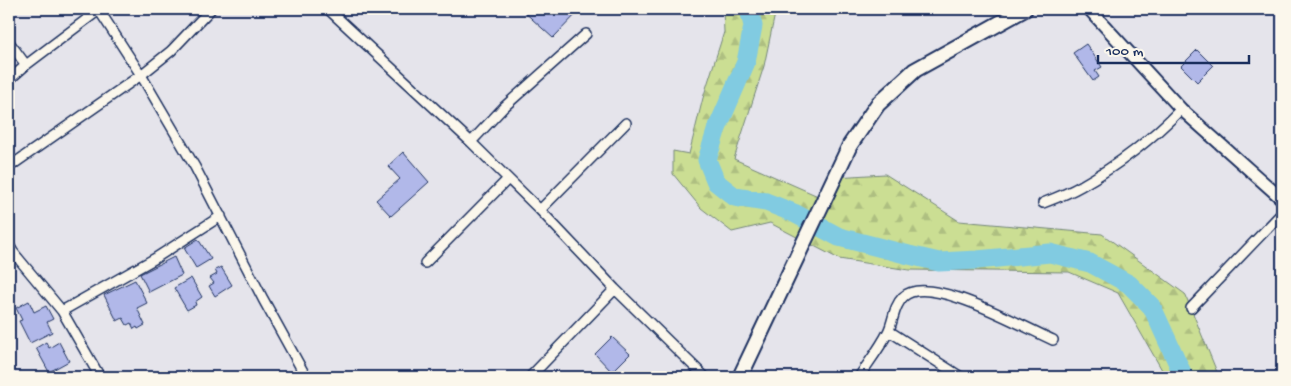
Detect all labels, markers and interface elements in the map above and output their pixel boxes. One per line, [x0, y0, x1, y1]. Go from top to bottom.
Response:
scale bar [1098, 32, 1250, 64]
text: 100 m [1105, 43, 1144, 61]

